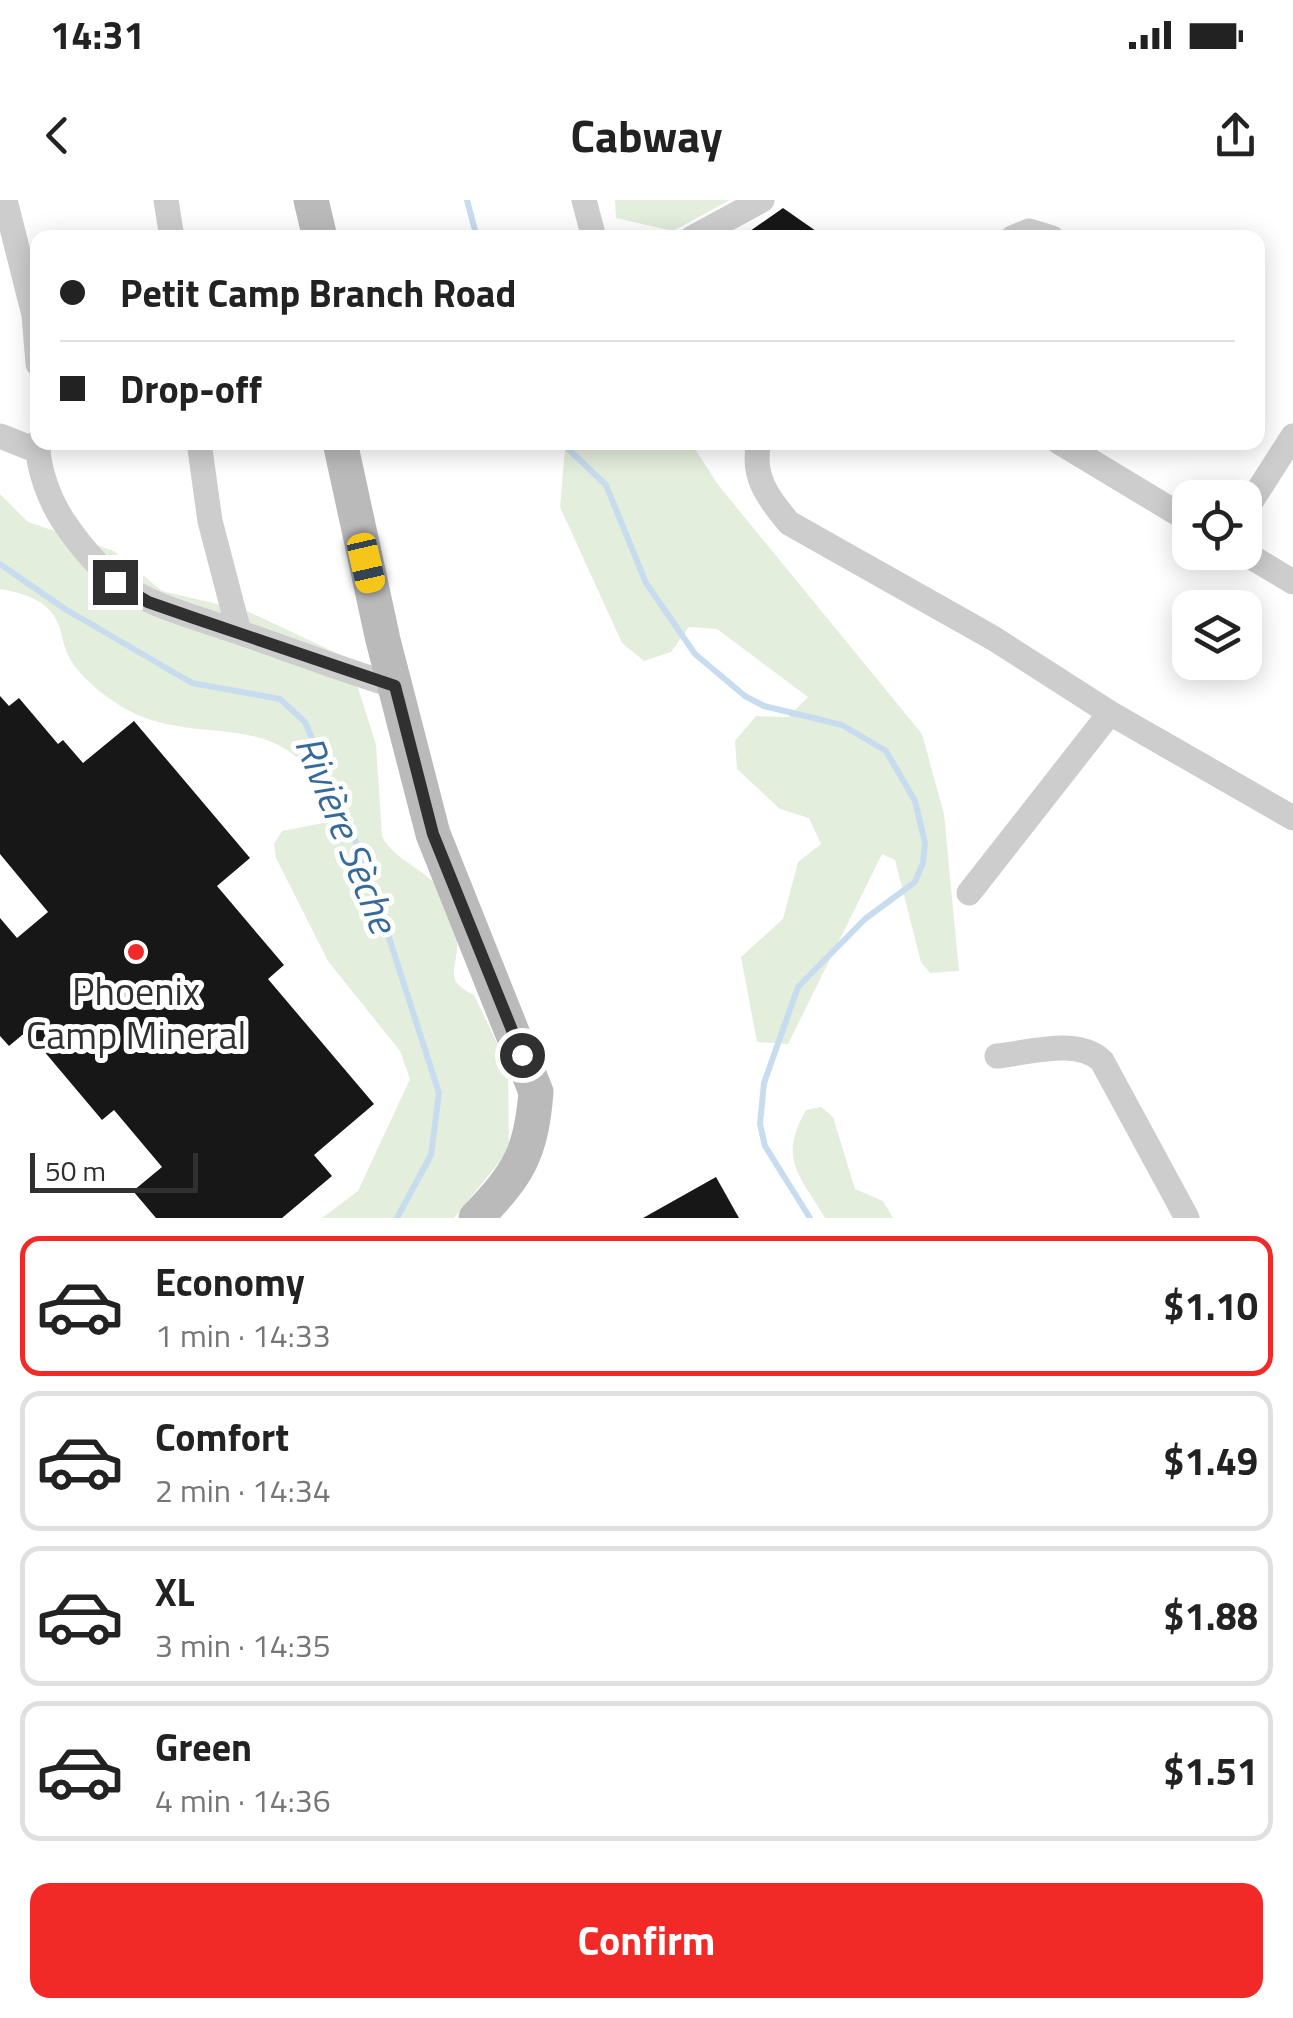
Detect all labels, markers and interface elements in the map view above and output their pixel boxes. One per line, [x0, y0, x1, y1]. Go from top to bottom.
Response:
text: 14:31 [50, 6, 145, 64]
text: Cabway [571, 101, 722, 169]
icon: back [30, 108, 85, 163]
icon: share [1208, 108, 1263, 163]
text: Petit Camp Branch Road [120, 264, 516, 322]
text: Drop-off [120, 360, 262, 418]
map controls [1172, 480, 1262, 680]
button: locate [1172, 480, 1262, 570]
car [345, 530, 387, 596]
route end [93, 560, 138, 605]
button: layers [1172, 590, 1262, 680]
water label: Rivière Sèche [280, 726, 415, 944]
marker: Phoenix Camp Mineral [125, 941, 147, 963]
place label: Phoenix Camp Mineral [26, 962, 246, 1064]
route start [500, 1033, 545, 1078]
scale bar [30, 1148, 198, 1193]
text: 50 m [45, 1149, 106, 1192]
text: Economy [155, 1253, 305, 1311]
icon: car [35, 1261, 125, 1351]
text: $1.10 [1163, 1277, 1258, 1335]
text: 1 min · 14:33 [155, 1311, 331, 1359]
text: Comfort [155, 1408, 289, 1466]
icon: car [35, 1416, 125, 1506]
text: $1.49 [1163, 1432, 1258, 1490]
text: 2 min · 14:34 [155, 1466, 331, 1514]
text: XL [155, 1563, 195, 1621]
icon: car [35, 1571, 125, 1661]
text: $1.88 [1163, 1587, 1258, 1645]
text: 3 min · 14:35 [155, 1621, 331, 1669]
text: Green [155, 1718, 252, 1776]
icon: car [35, 1726, 125, 1816]
text: $1.51 [1163, 1742, 1258, 1800]
text: 4 min · 14:36 [155, 1776, 331, 1824]
button: Confirm [30, 1883, 1263, 1998]

